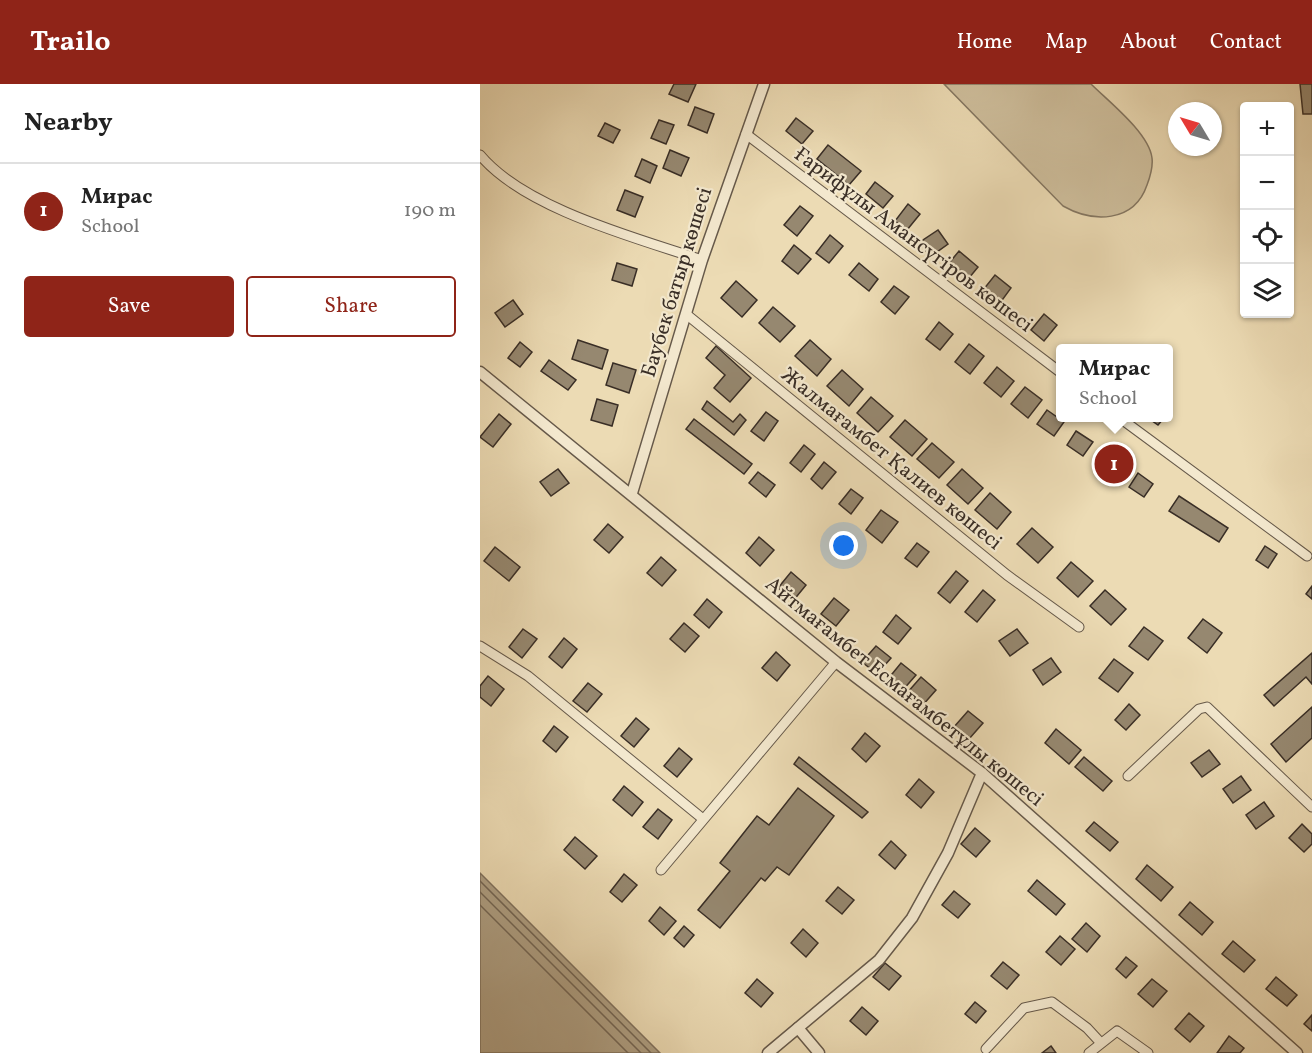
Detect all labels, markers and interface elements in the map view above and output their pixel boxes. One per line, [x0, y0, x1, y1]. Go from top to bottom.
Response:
text: Trailo [30, 23, 111, 62]
text: Home [957, 28, 1012, 57]
text: Map [1045, 28, 1087, 57]
text: About [1120, 28, 1177, 57]
text: Contact [1210, 28, 1282, 57]
north arrow [1168, 102, 1222, 156]
map controls [1240, 102, 1294, 318]
button: + [1240, 102, 1294, 156]
text: Nearby [24, 105, 113, 141]
street label: Ғарифұлы Амансүгіров көшесі [788, 141, 1039, 340]
button: − [1240, 156, 1294, 210]
text: Мирас [81, 182, 153, 213]
street label: Баубек батыр көшесі [635, 184, 720, 381]
text: 1 [39, 197, 48, 225]
text: 190 m [404, 197, 456, 225]
button: locate [1240, 210, 1294, 264]
text: School [81, 213, 139, 241]
button: layers [1240, 264, 1294, 318]
button: Save [24, 276, 234, 337]
button: Share [246, 276, 456, 337]
popup [1056, 344, 1173, 422]
text: Мирас [1079, 354, 1150, 385]
street label: Жалмағамбет Қалиев көшесі [774, 361, 1008, 557]
text: School [1079, 385, 1137, 413]
pin: 1 [1094, 442, 1134, 487]
your location [829, 531, 858, 560]
street label: Айтмағамбет Есмағамбетұлы көшесі [759, 570, 1050, 814]

